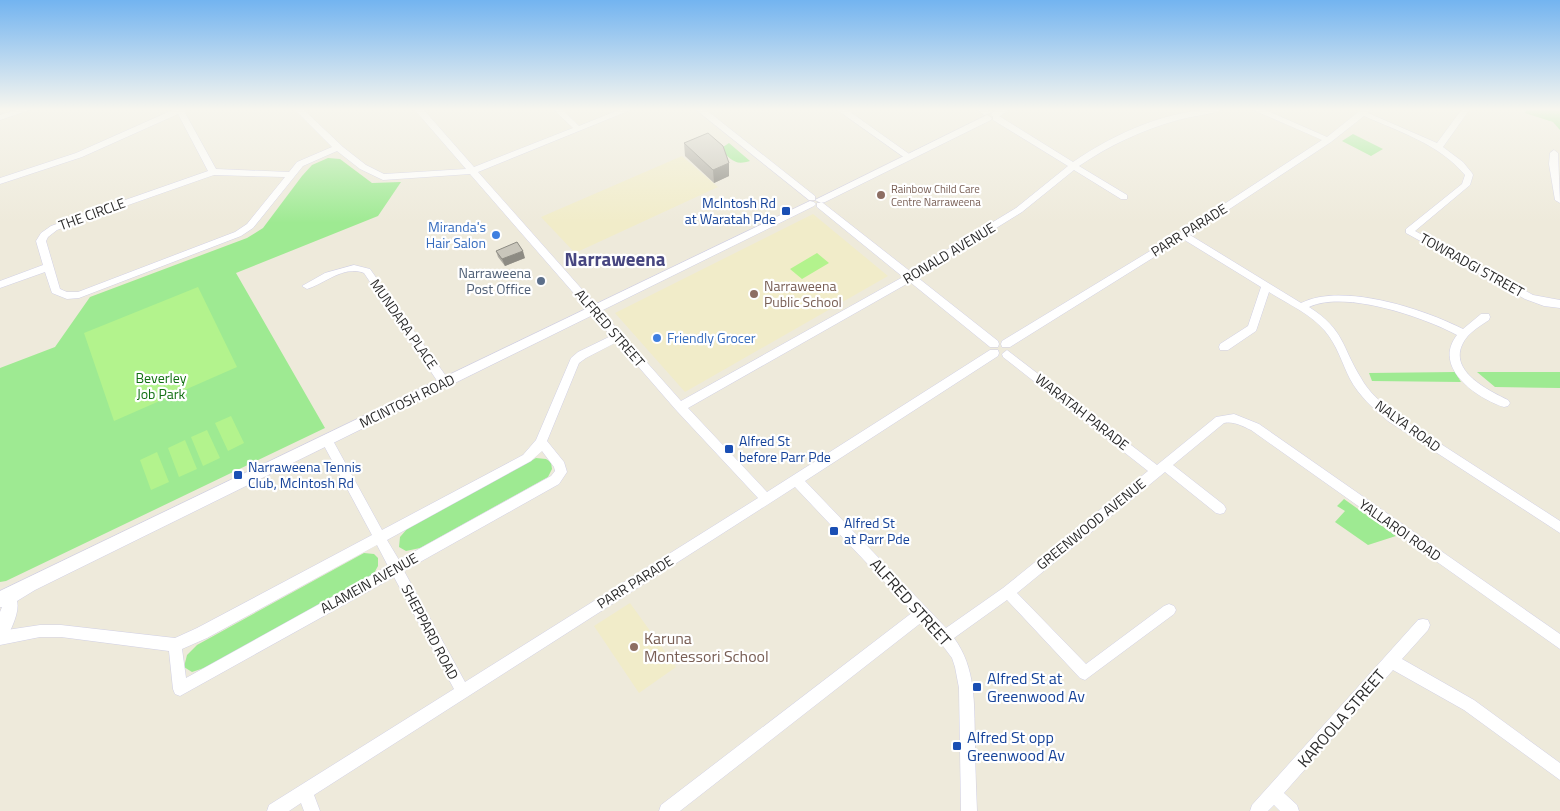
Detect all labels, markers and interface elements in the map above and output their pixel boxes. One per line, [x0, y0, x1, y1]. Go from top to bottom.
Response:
place label: Rainbow Child Care Centre Narraweena [891, 181, 981, 210]
marker: Rainbow Child Care Centre Narraweena [875, 189, 887, 201]
street label: THE CIRCLE [56, 192, 128, 235]
place label: McIntosh Rd at Waratah Pde [685, 192, 776, 229]
street label: PARR PARADE [1147, 198, 1231, 261]
marker: McIntosh Rd at Waratah Pde [780, 205, 792, 217]
place label: Miranda's Hair Salon [426, 216, 486, 253]
street label: RONALD AVENUE [899, 217, 999, 288]
street label: TOWRADGI STREET [1416, 227, 1529, 302]
marker: Miranda's Hair Salon [490, 229, 502, 241]
district label: Narraweena [565, 244, 666, 273]
place label: Narraweena Post Office [459, 262, 531, 299]
street label: MUNDARA PLACE [365, 274, 444, 373]
marker: Narraweena Post Office [535, 275, 547, 287]
place label: Narraweena Public School [764, 275, 842, 312]
street label: ALFRED STREET [571, 284, 651, 372]
marker: Narraweena Public School [748, 288, 760, 300]
place label: Friendly Grocer [667, 327, 756, 348]
marker: Friendly Grocer [651, 332, 663, 344]
park label: Beverley Job Park [135, 367, 187, 404]
street label: MCINTOSH ROAD [356, 368, 458, 433]
street label: WARATAH PARADE [1031, 368, 1134, 455]
street label: NALYA ROAD [1371, 395, 1445, 457]
place label: Alfred St before Parr Pde [739, 430, 831, 467]
marker: Alfred St before Parr Pde [723, 443, 735, 455]
place label: Narraweena Tennis Club, McIntosh Rd [248, 456, 361, 493]
marker: Narraweena Tennis Club, McIntosh Rd [232, 469, 244, 481]
street label: GREENWOOD AVENUE [1032, 473, 1150, 574]
street label: YALLAROI ROAD [1355, 493, 1446, 566]
place label: Alfred St at Parr Pde [844, 512, 910, 549]
marker: Alfred St at Parr Pde [828, 525, 840, 537]
street label: ALAMEIN AVENUE [316, 547, 422, 618]
street label: PARR PARADE [593, 550, 677, 613]
street label: ALFRED STREET [865, 553, 958, 652]
street label: SHEPPARD ROAD [396, 580, 464, 683]
place label: Karuna Montessori School [644, 626, 769, 668]
marker: Karuna Montessori School [628, 641, 640, 653]
street label: KAROOLA STREET [1291, 663, 1391, 772]
place label: Alfred St at Greenwood Av [987, 666, 1085, 708]
marker: Alfred St at Greenwood Av [971, 681, 983, 693]
place label: Alfred St opp Greenwood Av [967, 725, 1065, 767]
marker: Alfred St opp Greenwood Av [951, 740, 963, 752]

